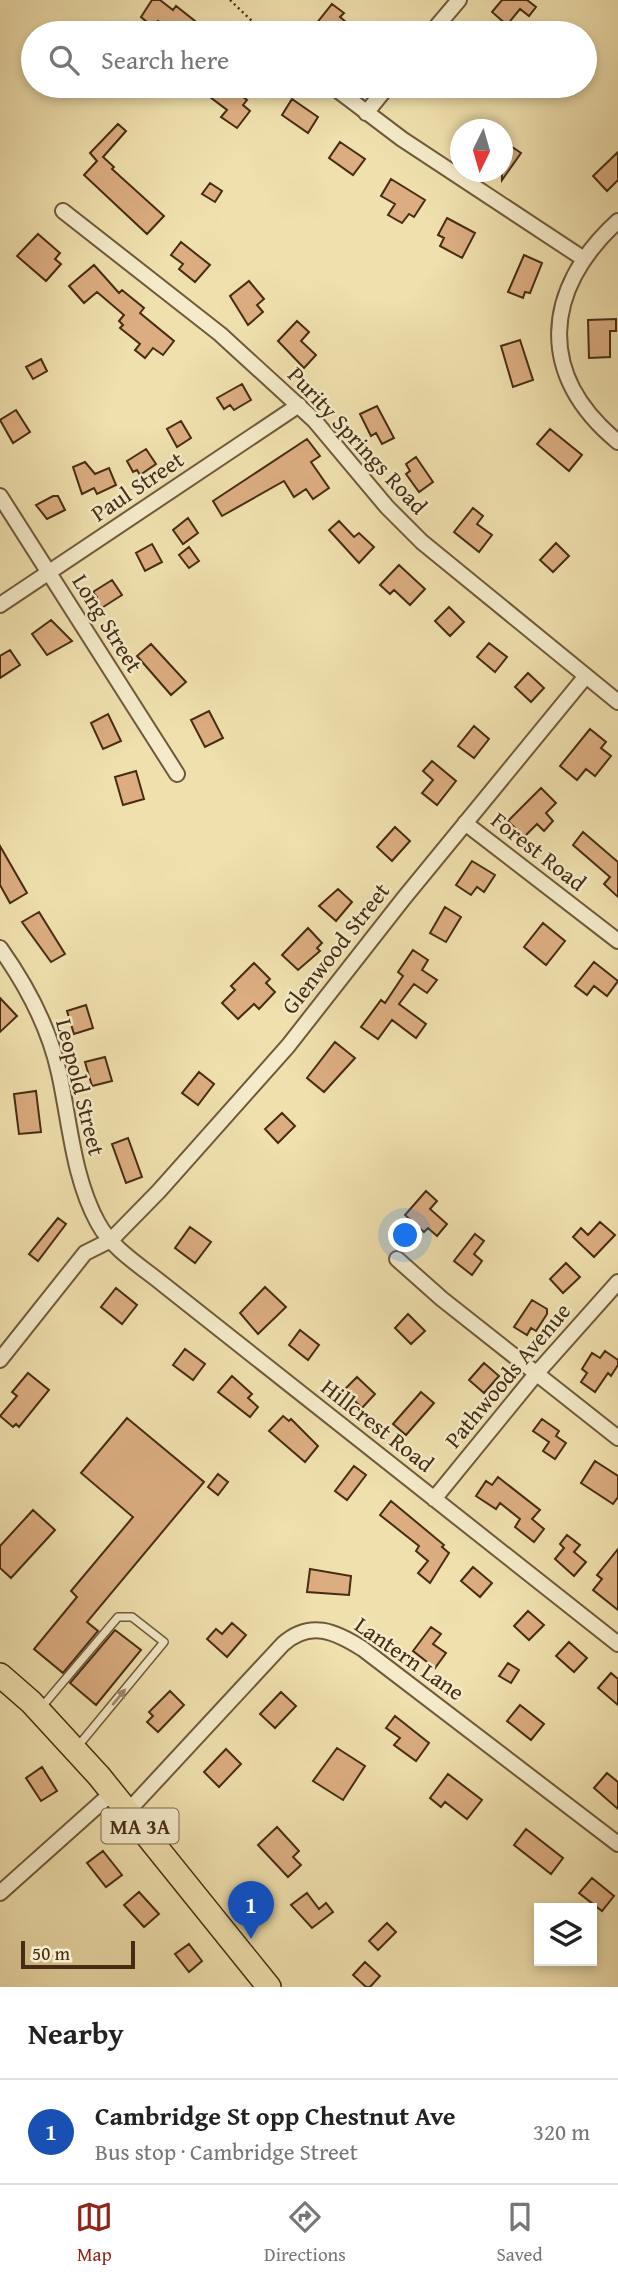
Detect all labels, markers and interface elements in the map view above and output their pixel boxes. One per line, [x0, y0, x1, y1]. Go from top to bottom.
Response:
search box [21, 21, 597, 98]
text: Search here [101, 40, 229, 79]
icon: search [45, 41, 83, 79]
north arrow [450, 119, 513, 182]
street label: Purity Springs Road [281, 359, 436, 522]
street label: Paul Street [84, 443, 190, 529]
street label: Long Street [65, 567, 151, 679]
street label: Forest Road [485, 803, 594, 899]
street label: Glenwood Street [273, 875, 397, 1021]
street label: Leopold Street [48, 1015, 114, 1159]
your location [388, 1218, 422, 1252]
street label: Pathwoods Avenue [436, 1295, 578, 1455]
street label: Hillcrest Road [315, 1370, 442, 1480]
street label: Lantern Lane [348, 1608, 472, 1708]
one-way arrow [111, 1688, 126, 1706]
road number: MA 3A [102, 1808, 178, 1843]
pin: 1 [228, 1881, 274, 1939]
map controls [534, 1903, 597, 1966]
button: layers [534, 1903, 597, 1966]
scale bar [21, 1938, 135, 1970]
text: 50 m [32, 1939, 70, 1967]
text: Nearby [28, 2011, 124, 2055]
text: Cambridge St opp Chestnut Ave [95, 2096, 456, 2135]
text: 1 [45, 2115, 57, 2148]
text: 320 m [533, 2115, 590, 2148]
text: Bus stop · Cambridge Street [95, 2135, 358, 2168]
tab: Map [75, 2198, 113, 2268]
tab: Directions [264, 2198, 346, 2268]
tab: Saved [497, 2198, 543, 2268]

